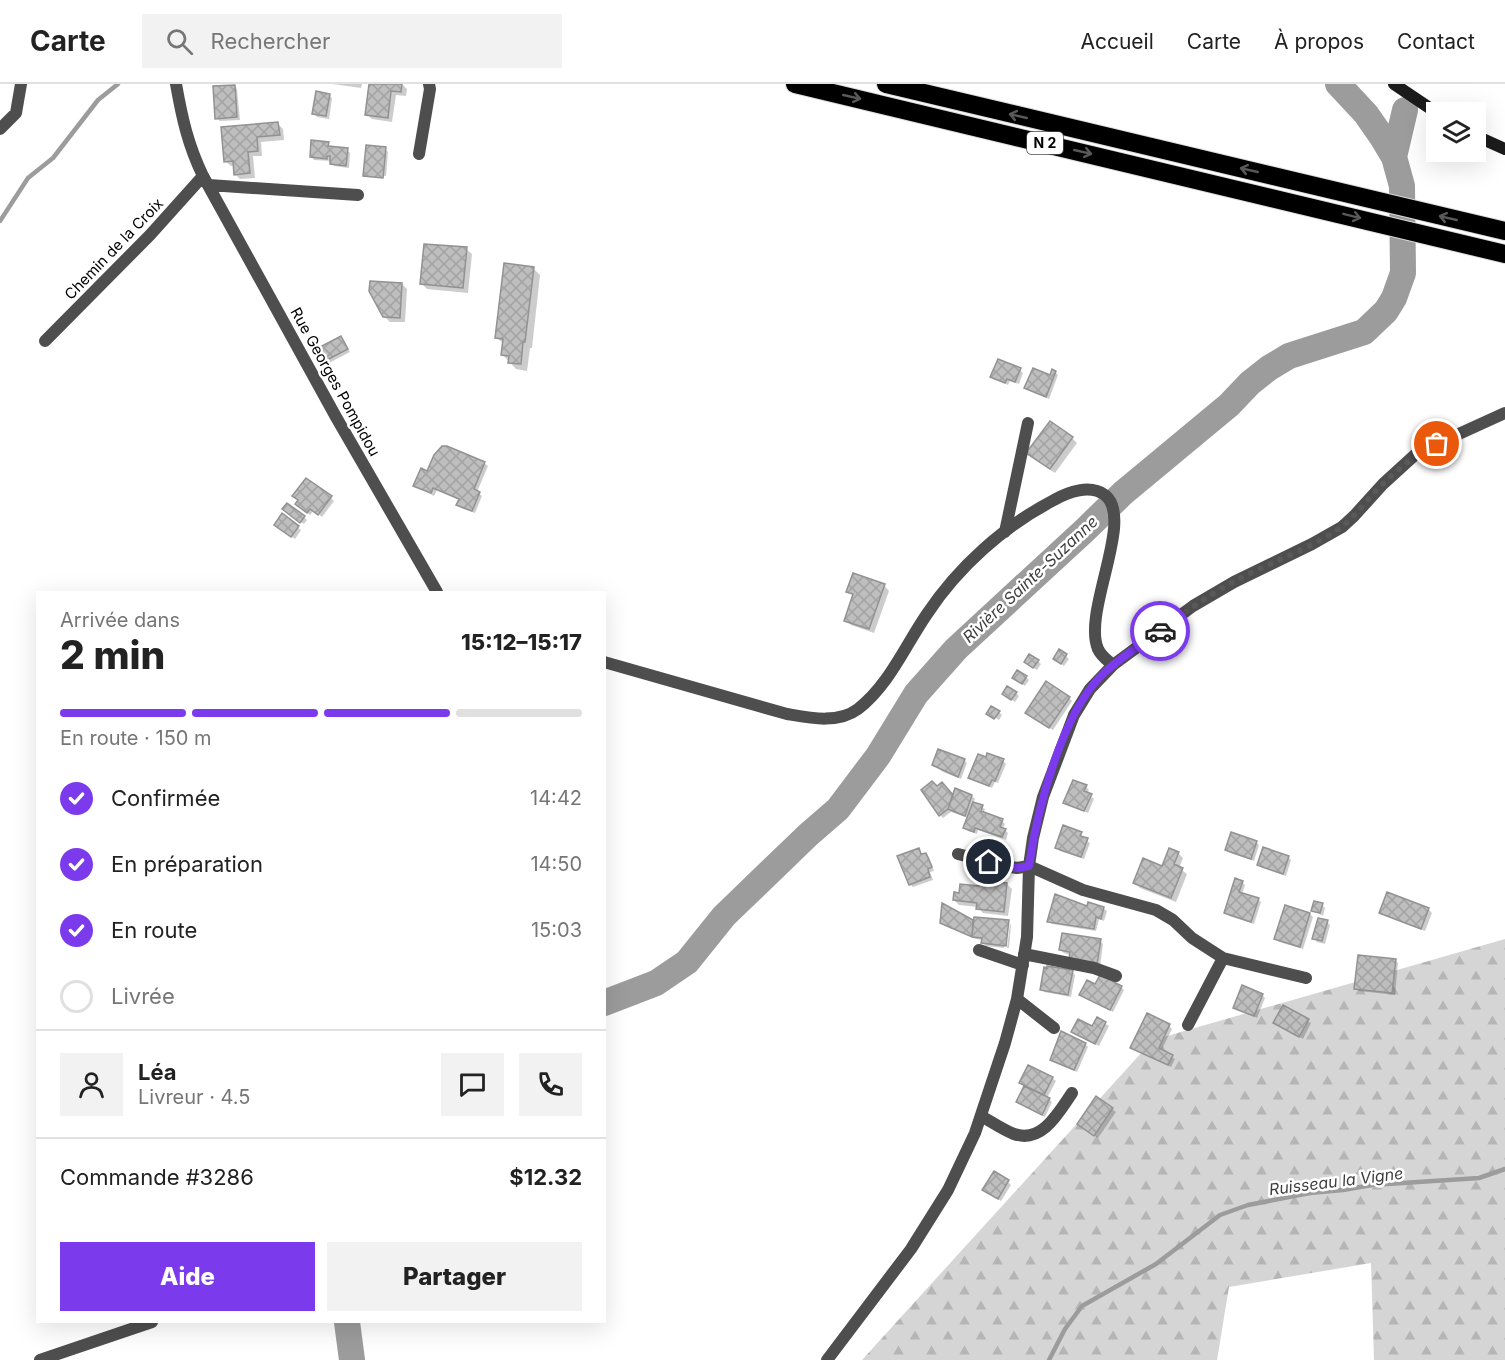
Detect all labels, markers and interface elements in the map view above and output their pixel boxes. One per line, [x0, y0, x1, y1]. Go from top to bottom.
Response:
search box [142, 14, 562, 68]
text: Carte [30, 24, 106, 58]
icon: search [163, 25, 196, 58]
text: Rechercher [211, 28, 330, 54]
text: Accueil [1080, 29, 1154, 54]
text: Carte [1187, 29, 1241, 54]
text: À propos [1274, 29, 1364, 54]
text: Contact [1397, 29, 1475, 54]
one-way arrow [842, 92, 861, 104]
map controls [1426, 102, 1486, 162]
button: layers [1426, 102, 1486, 162]
one-way arrow [1009, 109, 1028, 121]
road number: N 2 [1027, 132, 1063, 154]
one-way arrow [1073, 147, 1092, 159]
one-way arrow [1239, 164, 1258, 176]
street label: Chemin de la Croix [60, 194, 167, 303]
one-way arrow [1342, 211, 1361, 223]
one-way arrow [1439, 211, 1458, 223]
street label: Rue Georges Pompidou [287, 304, 384, 460]
pin [1411, 418, 1462, 469]
icon: bag [1420, 427, 1453, 460]
water label: Rivière Sainte-Suzanne [958, 511, 1102, 647]
courier [1130, 601, 1190, 661]
text: Arrivée dans [60, 608, 180, 632]
icon: car [1144, 615, 1177, 648]
text: 15:12–15:17 [461, 629, 582, 655]
text: 2 min [60, 631, 165, 678]
text: En route · 150 m [60, 726, 212, 750]
icon: check [60, 782, 93, 815]
text: Confirmée [111, 785, 220, 811]
text: 14:42 [530, 786, 582, 810]
pin [963, 836, 1014, 887]
icon: home [972, 845, 1005, 878]
icon: check [60, 848, 93, 881]
text: En préparation [111, 851, 263, 877]
text: 14:50 [530, 852, 582, 876]
icon: check [60, 914, 93, 947]
text: En route [111, 917, 197, 943]
text: 15:03 [531, 918, 582, 942]
text: Livrée [111, 983, 175, 1009]
button: person [60, 1053, 123, 1116]
button: chat [441, 1053, 504, 1116]
button: phone [519, 1053, 582, 1116]
text: Léa [138, 1059, 177, 1085]
text: Livreur · 4.5 [138, 1085, 251, 1109]
water label: Ruisseau la Vigne [1268, 1163, 1404, 1199]
text: Commande #3286 [60, 1164, 254, 1190]
text: $12.32 [509, 1164, 582, 1190]
button: Aide [60, 1242, 315, 1311]
button: Partager [327, 1242, 582, 1311]

